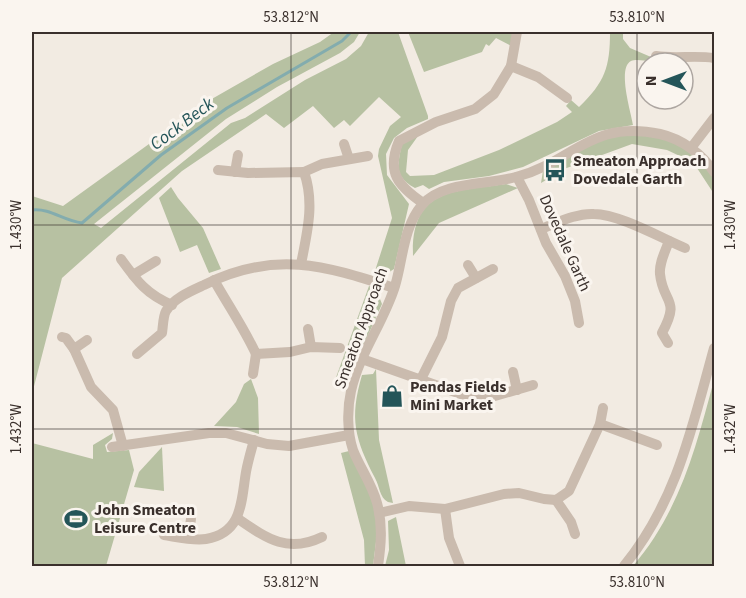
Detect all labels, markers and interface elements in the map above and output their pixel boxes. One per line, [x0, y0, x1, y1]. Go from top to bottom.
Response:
text: 53.812°N [263, 7, 319, 28]
text: 53.810°N [609, 7, 665, 28]
north arrow [635, 51, 695, 111]
text: N [640, 76, 662, 86]
water label: Cock Beck [145, 91, 220, 156]
place label: Smeaton Approach Dovedale Garth [573, 150, 706, 190]
bus stop icon: Smeaton Approach Dovedale Garth [542, 157, 568, 183]
street label: Dovedale Garth [534, 191, 596, 295]
text: 1.430°W [6, 200, 27, 250]
text: 1.430°W [720, 200, 741, 250]
street label: Smeaton Approach [329, 264, 393, 392]
place label: Pendas Fields Mini Market [410, 376, 506, 416]
shop icon: Pendas Fields Mini Market [379, 383, 405, 409]
text: 1.432°W [6, 404, 27, 454]
text: 1.432°W [720, 404, 741, 454]
place label: John Smeaton Leisure Centre [94, 499, 196, 539]
sports icon: John Smeaton Leisure Centre [63, 506, 89, 532]
text: 53.812°N [263, 572, 319, 593]
text: 53.810°N [609, 572, 665, 593]

